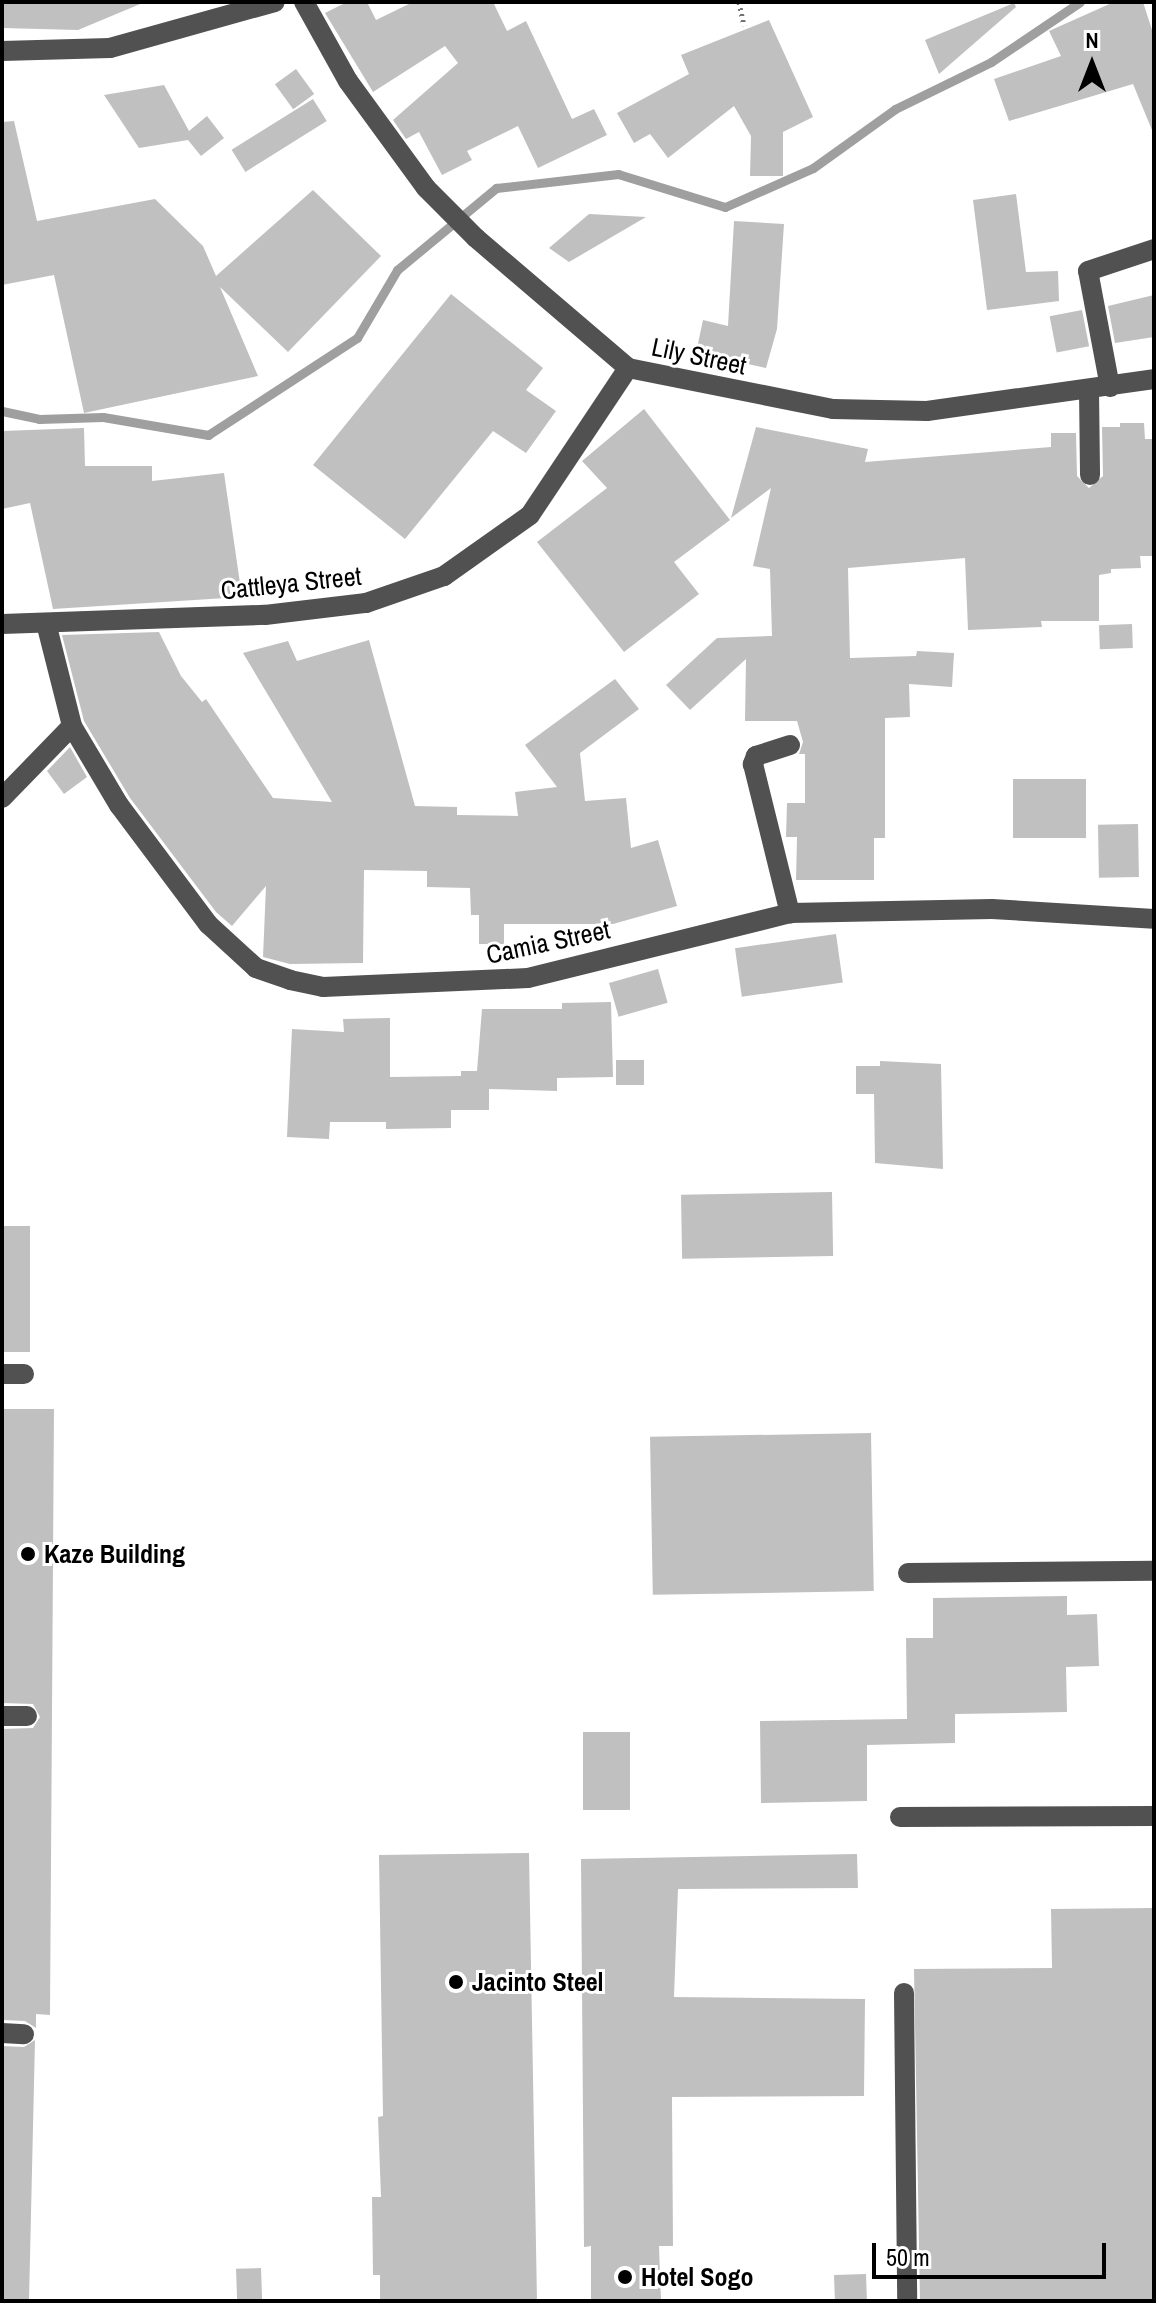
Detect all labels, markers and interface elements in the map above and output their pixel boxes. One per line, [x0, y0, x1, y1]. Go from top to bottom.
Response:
north arrow [1052, 24, 1132, 104]
text: N [1085, 25, 1099, 55]
street label: Lily Street [649, 331, 749, 381]
street label: Cattleya Street [219, 560, 363, 606]
street label: Camia Street [483, 914, 613, 970]
place label: Kaze Building [44, 1538, 185, 1570]
marker: Kaze Building [19, 1545, 37, 1563]
place label: Jacinto Steel [472, 1966, 604, 1998]
marker: Jacinto Steel [447, 1973, 465, 1991]
scale bar [876, 2227, 1110, 2277]
text: 50 m [886, 2241, 930, 2273]
place label: Hotel Sogo [641, 2261, 754, 2293]
marker: Hotel Sogo [616, 2268, 634, 2286]

